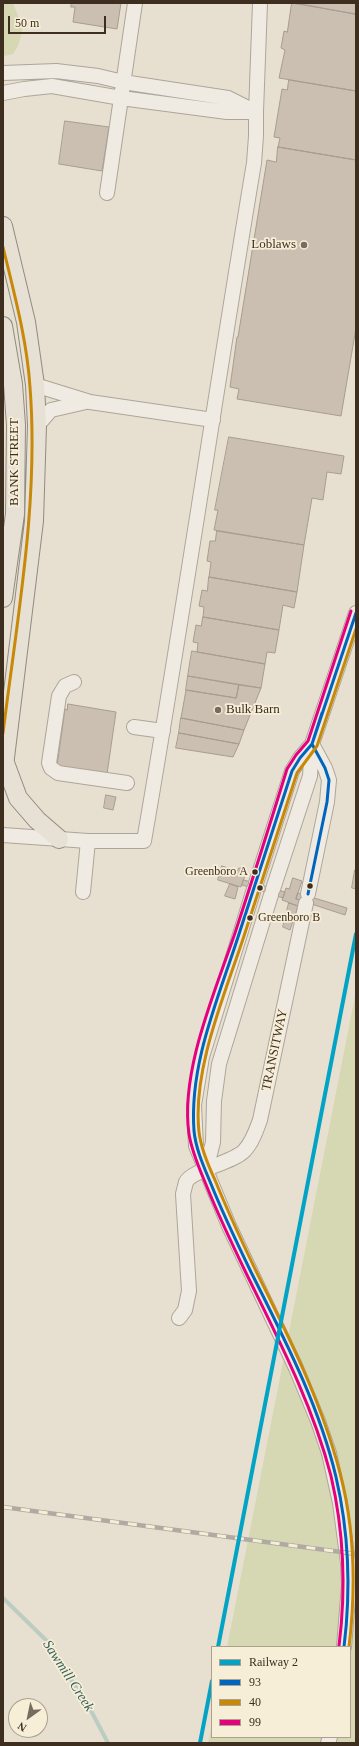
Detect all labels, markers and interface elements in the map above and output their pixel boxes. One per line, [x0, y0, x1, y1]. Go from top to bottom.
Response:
scale bar [10, 8, 108, 34]
text: 50 m [15, 16, 39, 30]
place label: Loblaws [251, 237, 296, 253]
marker: Loblaws [299, 240, 309, 250]
street label: BANK STREET [7, 418, 23, 506]
place label: Bulk Barn [226, 702, 280, 718]
marker: Bulk Barn [213, 705, 223, 715]
place label: Greenboro A [185, 865, 248, 879]
marker: Greenboro A [250, 867, 260, 877]
unlabelled marker [305, 881, 315, 891]
unlabelled marker [255, 883, 265, 893]
place label: Greenboro B [258, 911, 320, 925]
marker: Greenboro B [245, 913, 255, 923]
street label: TRANSITWAY [259, 1008, 291, 1092]
water label: Sawmill Creek [39, 1637, 97, 1715]
legend [211, 1646, 351, 1738]
text: Railway 2 [249, 1655, 298, 1669]
text: 93 [249, 1675, 261, 1689]
text: 40 [249, 1695, 261, 1709]
north arrow [8, 1698, 48, 1738]
text: 99 [249, 1715, 261, 1729]
text: N [15, 1720, 29, 1734]

